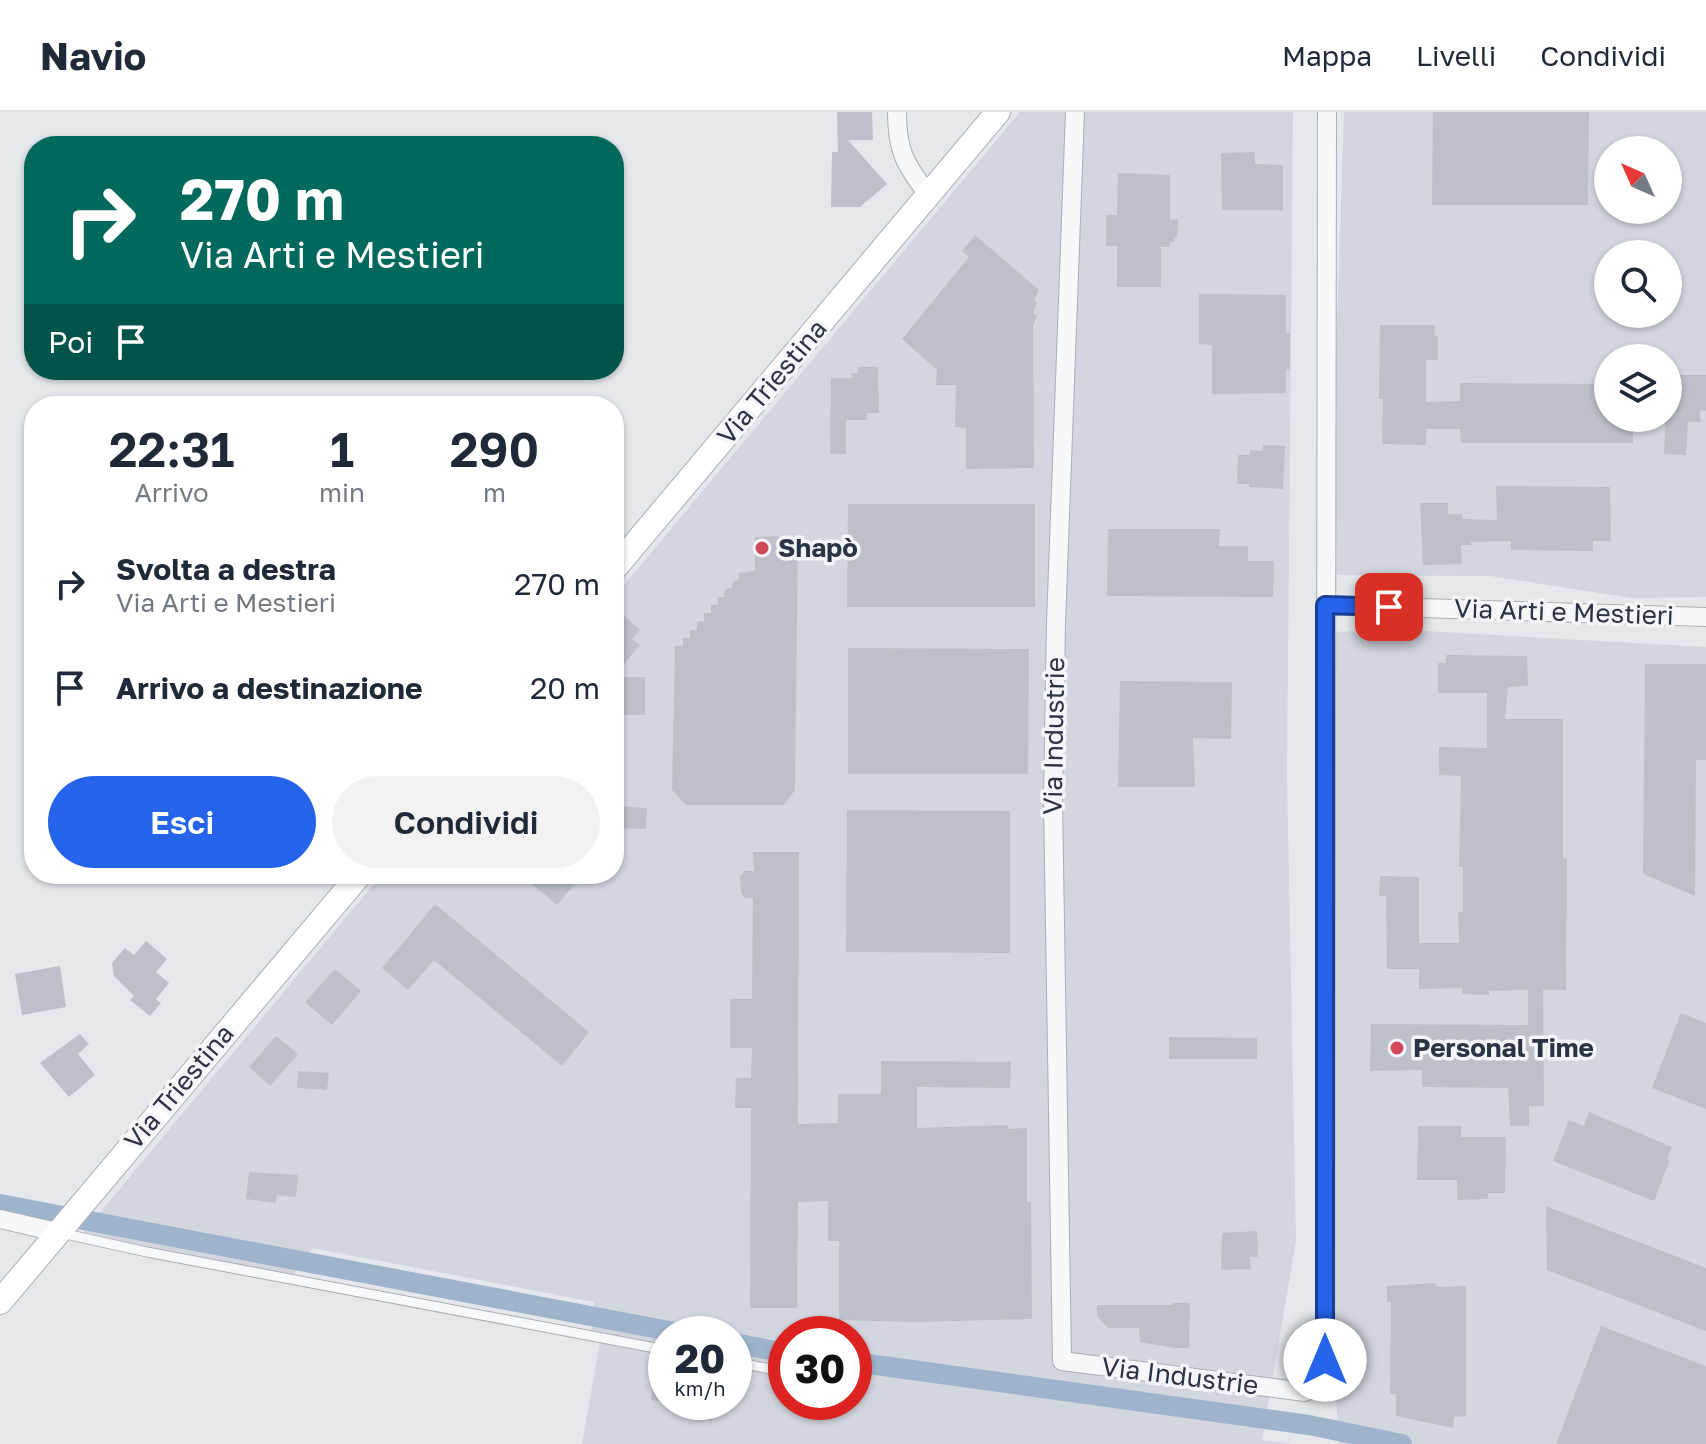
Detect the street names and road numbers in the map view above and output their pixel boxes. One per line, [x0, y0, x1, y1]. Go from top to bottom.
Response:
street label: Via Triestina [710, 313, 833, 450]
street label: Via Arti e Mestieri [1454, 592, 1674, 631]
street label: Via Industrie [1037, 657, 1070, 815]
street label: Via Triestina [117, 1018, 240, 1155]
street label: Via Industrie [1100, 1351, 1260, 1401]

